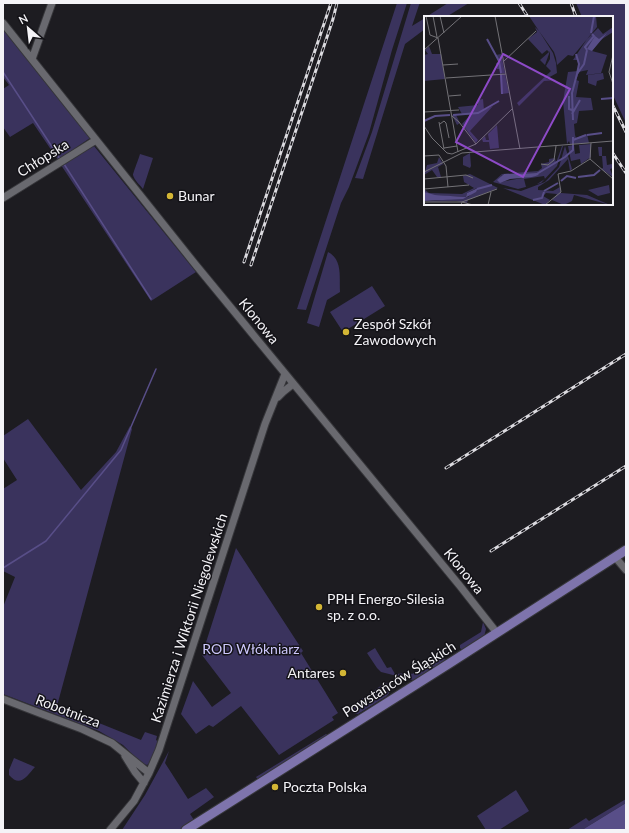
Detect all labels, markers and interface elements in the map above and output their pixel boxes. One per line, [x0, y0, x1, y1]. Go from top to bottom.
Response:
north arrow [8, 8, 48, 48]
text: N [16, 11, 30, 26]
inset map [424, 16, 613, 205]
street label: Chłopska [14, 135, 72, 180]
place label: Bunar [178, 187, 215, 204]
marker: Bunar [165, 191, 175, 201]
street label: Klonowa [236, 294, 283, 347]
place label: Zespół Szkół Zawodowych [354, 315, 436, 348]
marker: Zespół Szkół Zawodowych [341, 327, 351, 337]
street label: Kazimierza i Wiktorii Niegolewskich [147, 511, 230, 725]
street label: Klonowa [441, 544, 488, 597]
place label: PPH Energo-Silesia sp. z o.o. [327, 590, 444, 623]
marker: PPH Energo-Silesia sp. z o.o. [314, 602, 324, 612]
street label: Powstańców Śląskich [339, 637, 458, 720]
park label: ROD Włókniarz [202, 640, 300, 657]
place label: Antares [288, 664, 335, 681]
marker: Antares [338, 668, 348, 678]
street label: Robotnicza [33, 690, 103, 731]
place label: Poczta Polska [283, 778, 367, 795]
marker: Poczta Polska [270, 782, 280, 792]

